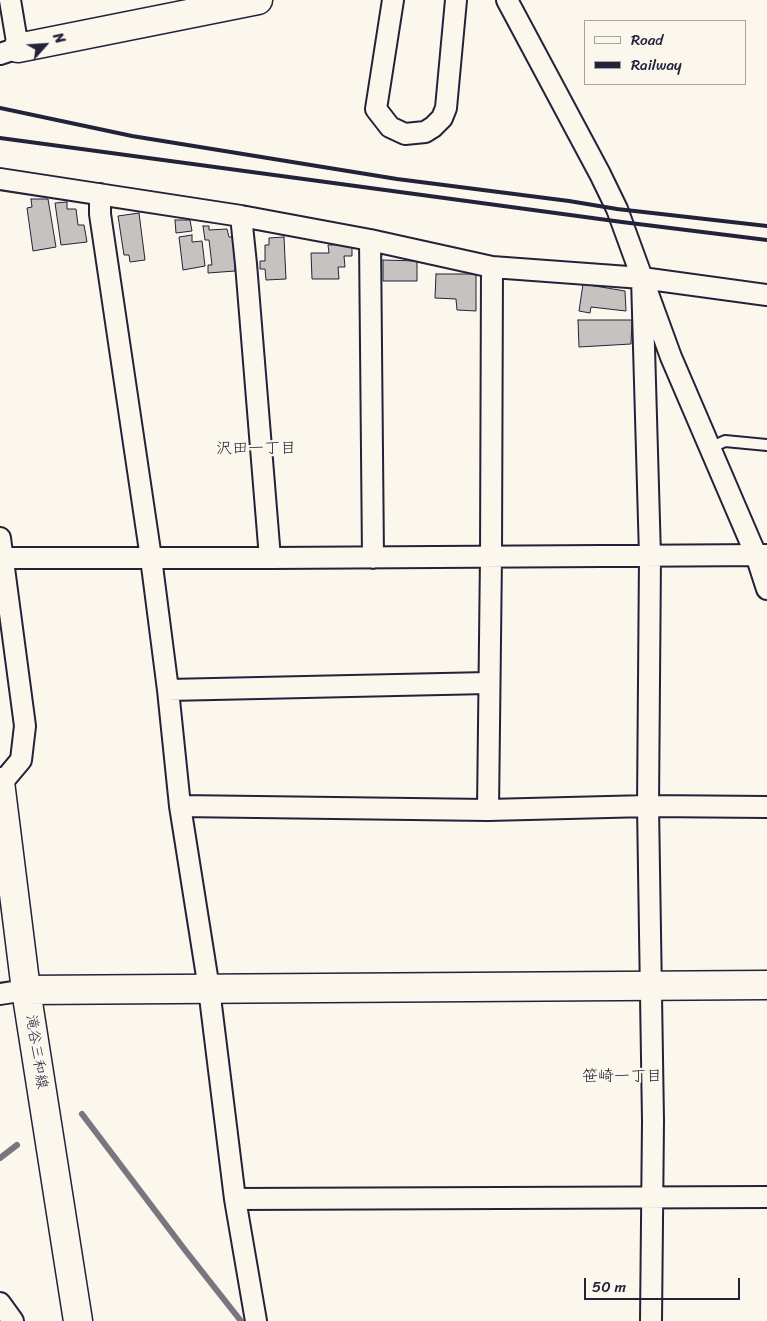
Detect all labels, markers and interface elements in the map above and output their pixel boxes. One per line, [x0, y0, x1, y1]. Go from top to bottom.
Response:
north arrow [20, 20, 70, 70]
legend [584, 20, 747, 85]
text: Road [631, 27, 663, 53]
text: N [46, 28, 72, 48]
text: Railway [631, 52, 682, 78]
district label: 沢田一丁目 [216, 439, 296, 459]
street label: 滝谷三和線 [21, 1014, 51, 1090]
district label: 笹崎一丁目 [582, 1067, 662, 1087]
scale bar [587, 1268, 743, 1300]
text: 50 m [592, 1274, 626, 1300]

